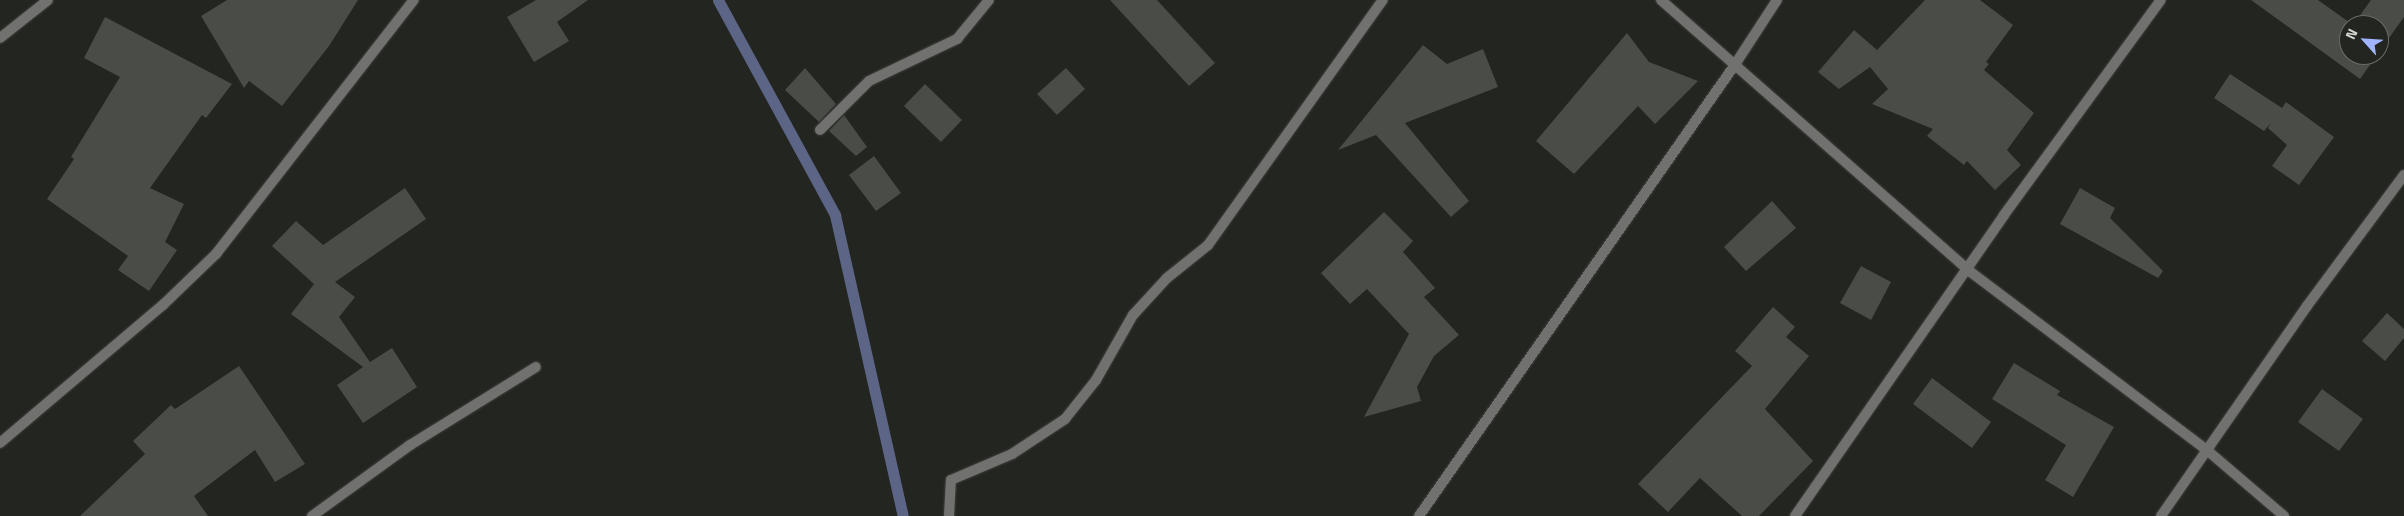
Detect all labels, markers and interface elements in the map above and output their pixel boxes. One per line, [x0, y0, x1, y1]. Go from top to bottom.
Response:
north arrow [2339, 15, 2389, 65]
text: N [2339, 25, 2363, 43]

